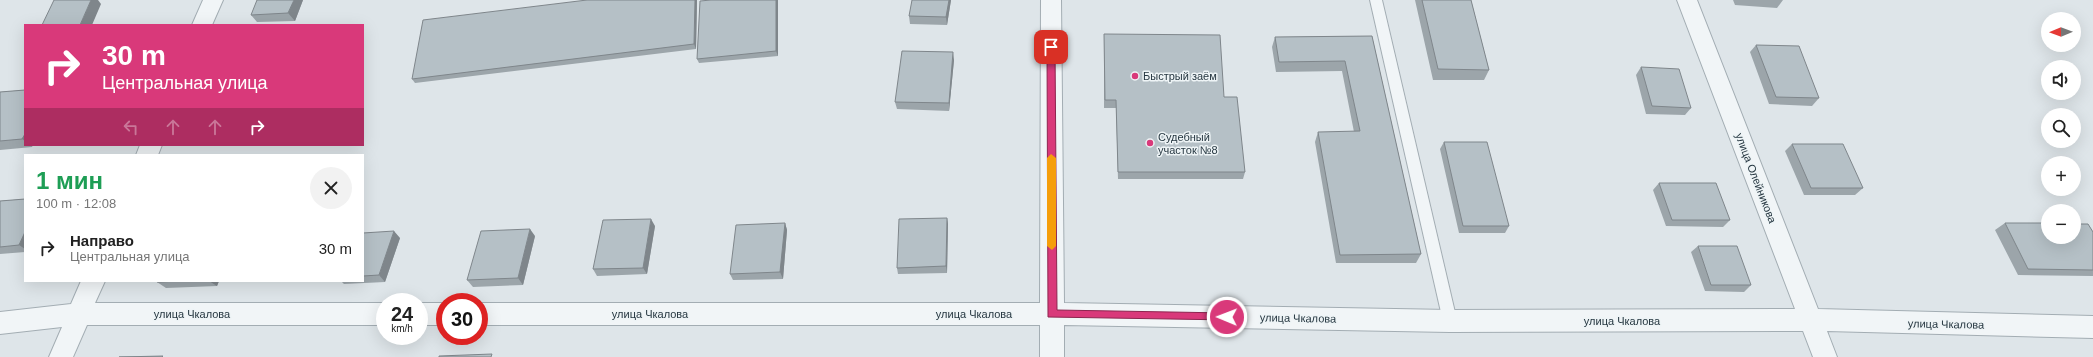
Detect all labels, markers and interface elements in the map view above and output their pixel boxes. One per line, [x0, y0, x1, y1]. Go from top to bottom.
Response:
north arrow [2041, 12, 2081, 52]
map controls [2041, 12, 2081, 244]
pin [1034, 30, 1068, 64]
icon: arrive [1040, 36, 1062, 58]
icon: right [36, 40, 88, 92]
text: 30 m [102, 40, 166, 71]
button: sound [2041, 60, 2081, 100]
place label: Быстрый заём [1143, 70, 1217, 82]
marker: Быстрый заём [1130, 71, 1140, 81]
text: Центральная улица [102, 73, 268, 93]
button: search [2041, 108, 2081, 148]
icon: left [120, 116, 142, 138]
icon: ahead [162, 116, 184, 138]
icon: ahead [204, 116, 226, 138]
icon: right [246, 116, 268, 138]
place label: Судебный участок №8 [1158, 131, 1218, 156]
street label: улица Олейникова [1733, 131, 1779, 226]
marker: Судебный участок №8 [1145, 138, 1155, 148]
button: + [2041, 156, 2081, 196]
text: 1 мин [36, 167, 103, 194]
button: close [310, 167, 352, 209]
text: 100 m · 12:08 [36, 196, 116, 211]
button: − [2041, 204, 2081, 244]
text: Направо [70, 232, 134, 249]
icon: right [36, 237, 58, 259]
text: 30 m [319, 240, 352, 257]
text: Центральная улица [70, 249, 190, 264]
speed limit sign: 30 [436, 293, 488, 345]
position arrow [1206, 296, 1248, 338]
text: 24 [391, 303, 413, 325]
street label: улица Чкалова [154, 308, 231, 320]
street label: улица Чкалова [612, 308, 689, 320]
street label: улица Чкалова [936, 308, 1013, 320]
street label: улица Чкалова [1260, 311, 1337, 325]
street label: улица Чкалова [1584, 315, 1661, 327]
street label: улица Чкалова [1908, 317, 1985, 331]
text: km/h [391, 323, 413, 334]

